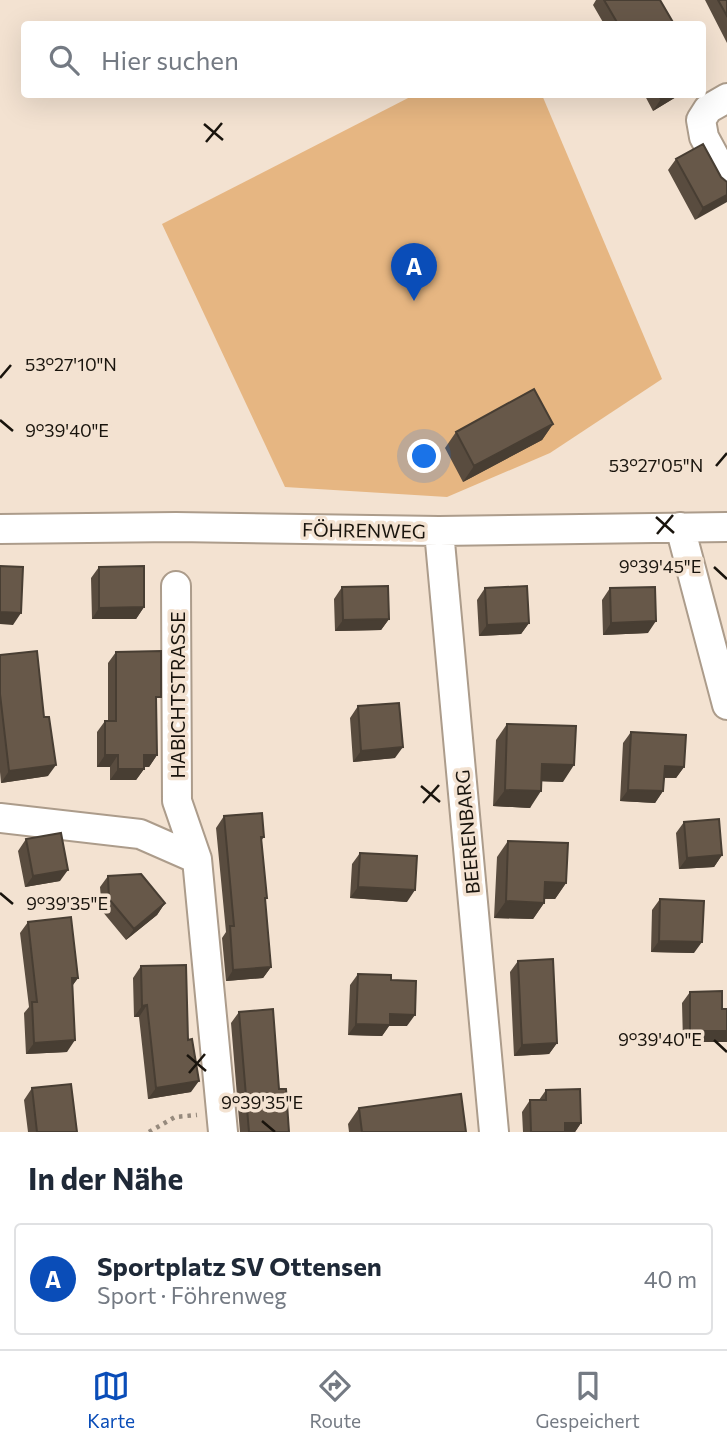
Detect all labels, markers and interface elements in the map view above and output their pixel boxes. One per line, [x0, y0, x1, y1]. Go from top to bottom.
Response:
search box [21, 21, 706, 98]
icon: search [45, 41, 83, 79]
text: Hier suchen [101, 44, 239, 75]
pin: A [391, 243, 437, 301]
text: 53°27'10"N [25, 353, 117, 375]
text: 9°39'40"E [25, 419, 109, 441]
your location [407, 439, 441, 473]
text: 53°27'05"N [609, 454, 703, 476]
street label: FÖHRENWEG [302, 517, 426, 543]
text: 9°39'45"E [619, 555, 701, 577]
street label: HABICHTSTRASSE [166, 612, 189, 778]
street label: BEERENBARG [450, 769, 484, 895]
text: 9°39'35"E [26, 892, 108, 914]
text: 9°39'40"E [618, 1028, 702, 1050]
text: 9°39'35"E [221, 1091, 303, 1113]
text: In der Nähe [28, 1159, 183, 1196]
text: Sportplatz SV Ottensen [97, 1250, 382, 1281]
text: A [45, 1265, 61, 1293]
text: 40 m [644, 1265, 697, 1293]
text: Sport · Föhrenweg [97, 1281, 287, 1309]
tab: Karte [87, 1367, 135, 1432]
tab: Route [309, 1367, 361, 1432]
tab: Gespeichert [535, 1367, 640, 1432]

